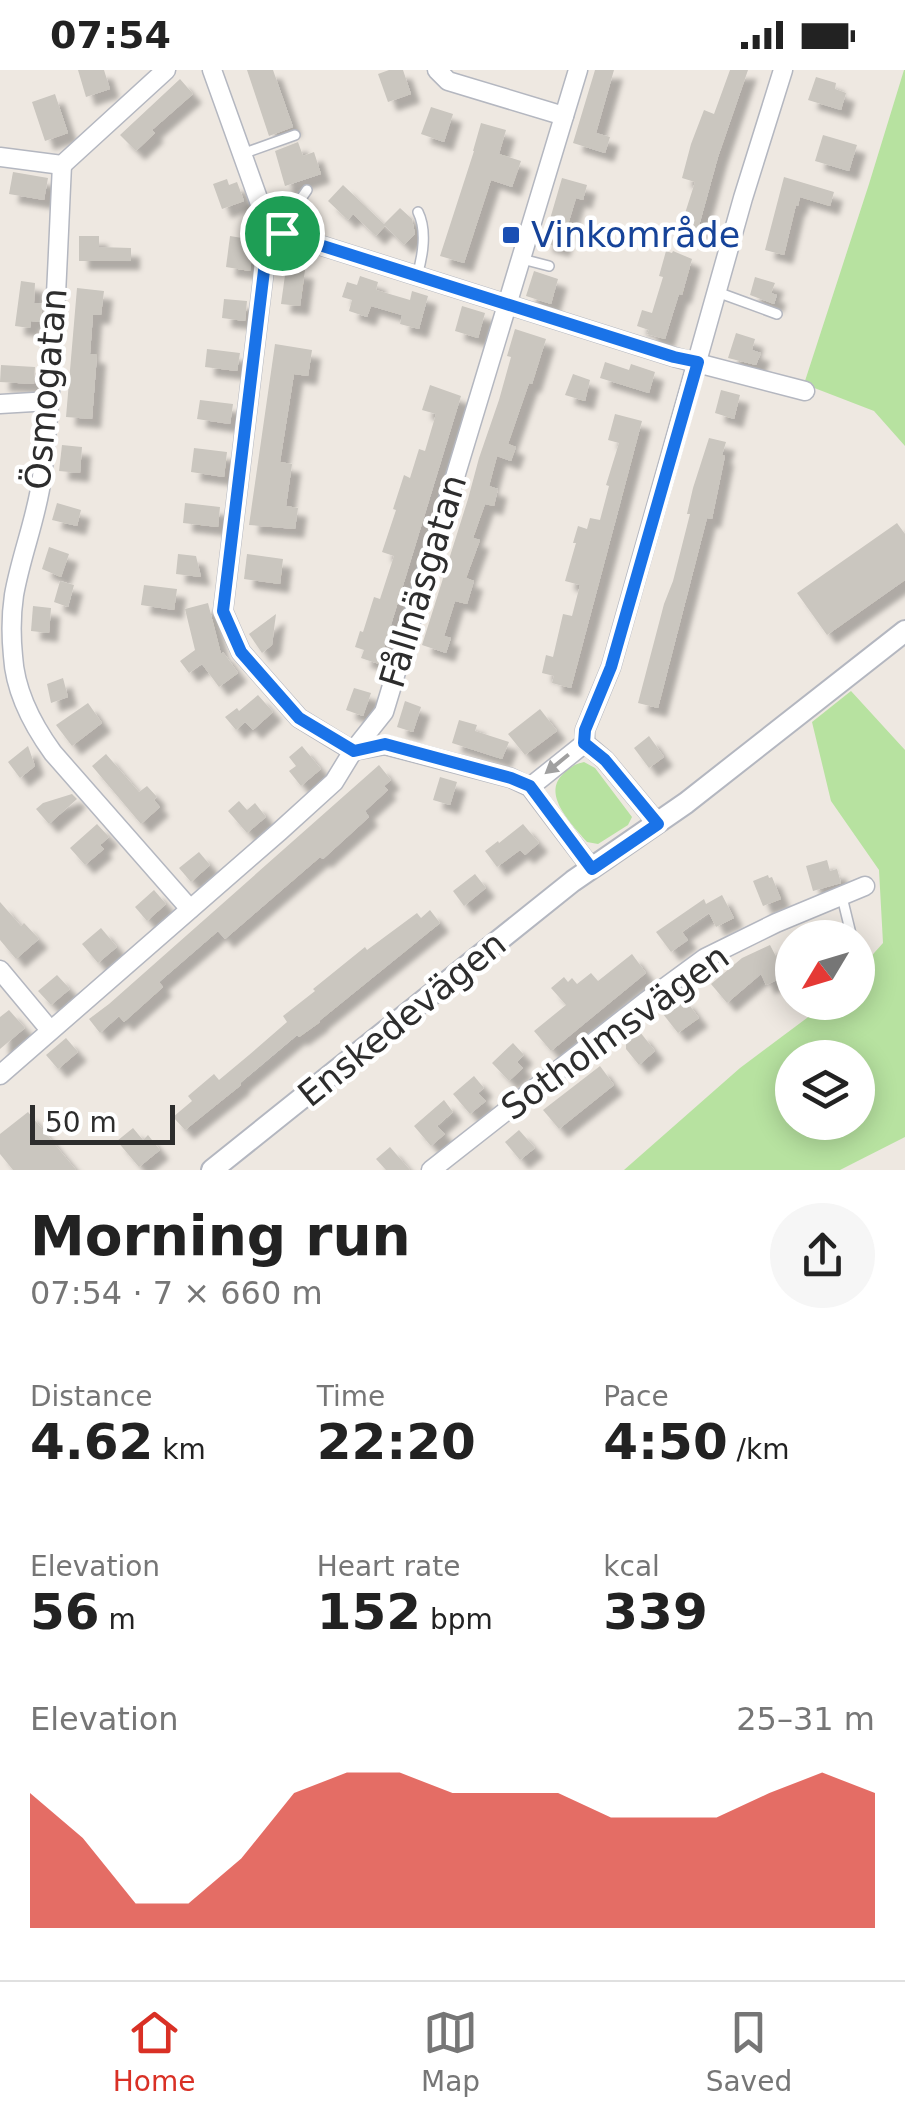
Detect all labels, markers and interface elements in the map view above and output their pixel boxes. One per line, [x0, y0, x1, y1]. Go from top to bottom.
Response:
text: 07:54 [50, 13, 171, 57]
pin [240, 191, 325, 276]
icon: arrive [255, 206, 310, 261]
place label: Vinkområde [531, 215, 740, 255]
marker: Vinkområde [500, 224, 522, 246]
street label: Ösmogatan [16, 286, 75, 492]
street label: Fållnäsgatan [372, 470, 474, 692]
one-way arrow [544, 753, 570, 774]
north arrow [775, 920, 875, 1020]
map controls [775, 920, 875, 1140]
street label: Enskedevägen [290, 923, 514, 1115]
street label: Sotholmsvägen [494, 936, 736, 1128]
button: layers [775, 1040, 875, 1140]
scale bar [30, 1100, 175, 1144]
text: 50 m [45, 1106, 117, 1139]
button: share [770, 1203, 875, 1308]
text: Morning run [30, 1204, 411, 1268]
text: 07:54 · 7 × 660 m [30, 1274, 323, 1312]
text: Distance [30, 1380, 152, 1413]
text: Time [317, 1380, 385, 1413]
text: Pace [603, 1380, 669, 1413]
text: 4.62 [30, 1413, 153, 1471]
text: 22:20 [317, 1413, 476, 1471]
text: 4:50 [603, 1413, 728, 1471]
text: km [153, 1433, 206, 1466]
text: /km [728, 1433, 790, 1466]
text: Elevation [30, 1550, 160, 1583]
text: Heart rate [317, 1550, 460, 1583]
text: kcal [603, 1550, 660, 1583]
text: 56 [30, 1583, 100, 1641]
text: 152 [317, 1583, 421, 1641]
text: 339 [603, 1583, 708, 1641]
text: m [100, 1603, 136, 1636]
text: bpm [421, 1603, 493, 1636]
text: Elevation [30, 1700, 179, 1738]
text: 25–31 m [736, 1700, 875, 1738]
tab: Home [113, 2005, 195, 2098]
tab: Map [421, 2005, 480, 2098]
tab: Saved [706, 2005, 792, 2098]

